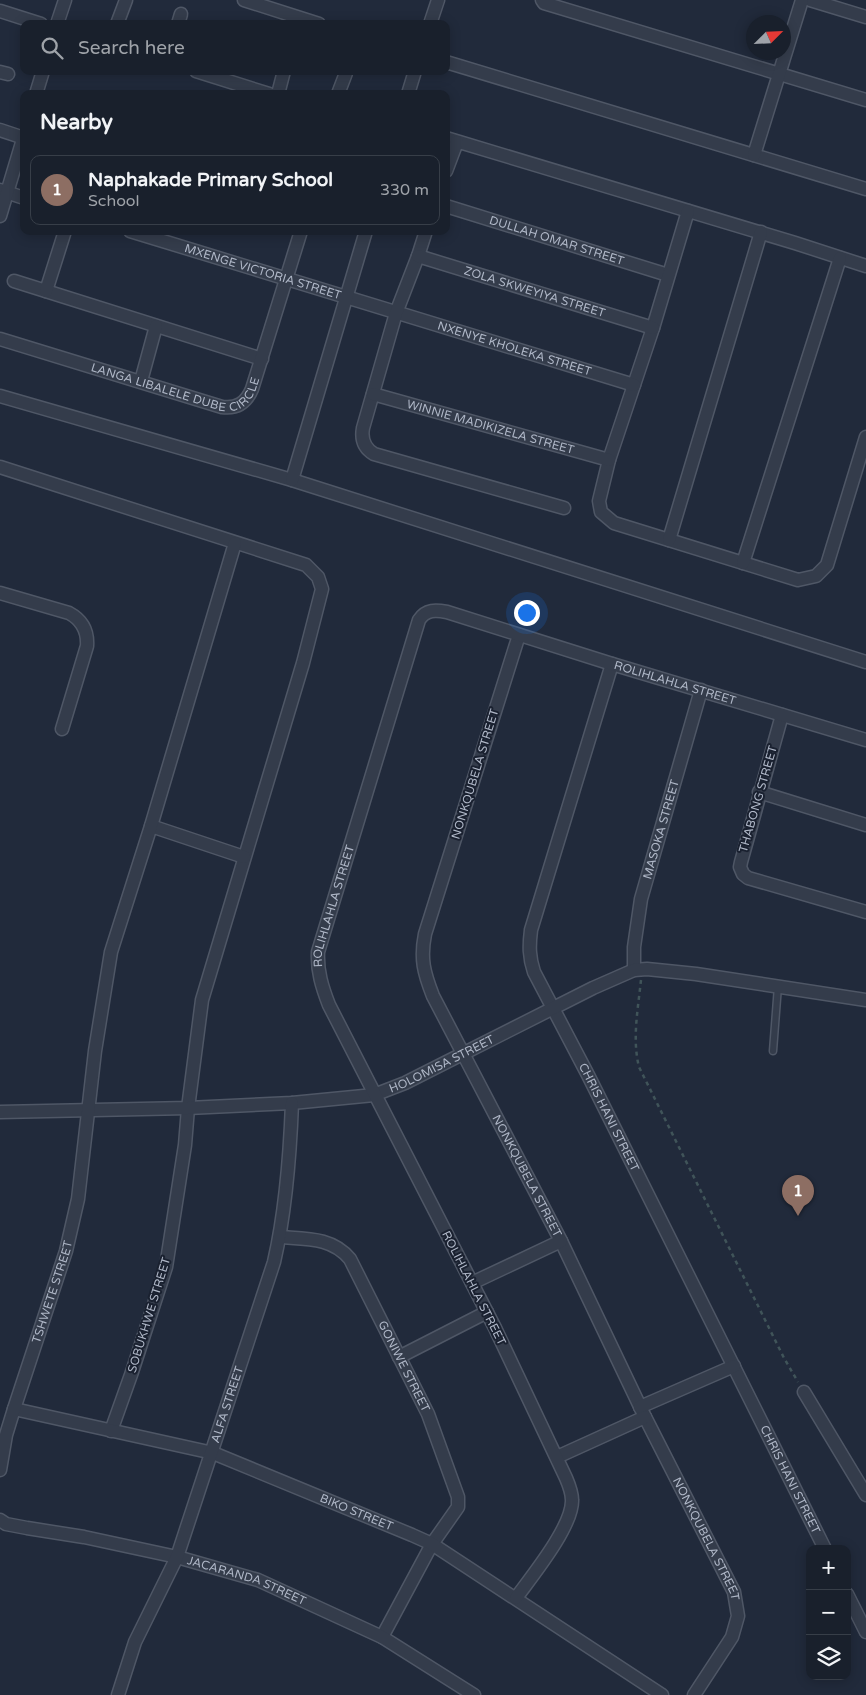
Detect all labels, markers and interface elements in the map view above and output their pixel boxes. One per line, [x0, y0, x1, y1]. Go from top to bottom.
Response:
north arrow [746, 15, 791, 60]
search box [20, 20, 450, 75]
icon: search [38, 34, 66, 62]
text: Search here [78, 37, 185, 59]
text: Nearby [40, 110, 113, 135]
text: Naphakade Primary School [88, 169, 333, 191]
text: 1 [52, 180, 62, 200]
text: 330 m [380, 180, 429, 200]
text: School [88, 191, 140, 211]
street label: DULLAH OMAR STREET [488, 213, 626, 268]
street label: MXENGE VICTORIA STREET [183, 241, 344, 302]
street label: ZOLA SKWEYIYA STREET [462, 264, 608, 320]
street label: NXENYE KHOLEKA STREET [436, 318, 594, 379]
street label: LANGA LIBALELE DUBE CIRCLE [77, 357, 265, 381]
text: LANGA LIBALELE DUBE CIRCLE [89, 360, 262, 415]
street label: WINNIE MADIKIZELA STREET [405, 397, 576, 457]
your location [514, 600, 540, 626]
street label: ROLIHLAHLA STREET [612, 658, 738, 708]
street label: NONKQUBELA STREET [448, 706, 502, 841]
street label: THABONG STREET [736, 743, 780, 854]
street label: MASOKA STREET [640, 777, 682, 881]
street label: ROLIHLAHLA STREET [311, 843, 357, 968]
street label: HOLOMISA STREET [387, 1032, 497, 1095]
street label: CHRIS HANI STREET [576, 1061, 642, 1174]
street label: NONKQUBELA STREET [489, 1112, 565, 1240]
pin: 1 [782, 1175, 814, 1216]
street label: ROLIHLAHLA STREET [439, 1228, 509, 1348]
street label: TSHWETE STREET [29, 1239, 75, 1345]
street label: SOBUKHWE STREET [125, 1255, 173, 1374]
street label: GONIWE STREET [375, 1318, 433, 1415]
street label: ALFA STREET [208, 1364, 247, 1445]
street label: CHRIS HANI STREET [757, 1423, 824, 1537]
street label: NONKQUBELA STREET [670, 1475, 742, 1602]
street label: BIKO STREET [318, 1491, 396, 1534]
map controls [806, 1545, 851, 1680]
button: + [806, 1545, 851, 1590]
street label: JACARANDA STREET [186, 1553, 309, 1608]
button: − [806, 1590, 851, 1635]
button: layers [806, 1635, 851, 1680]

